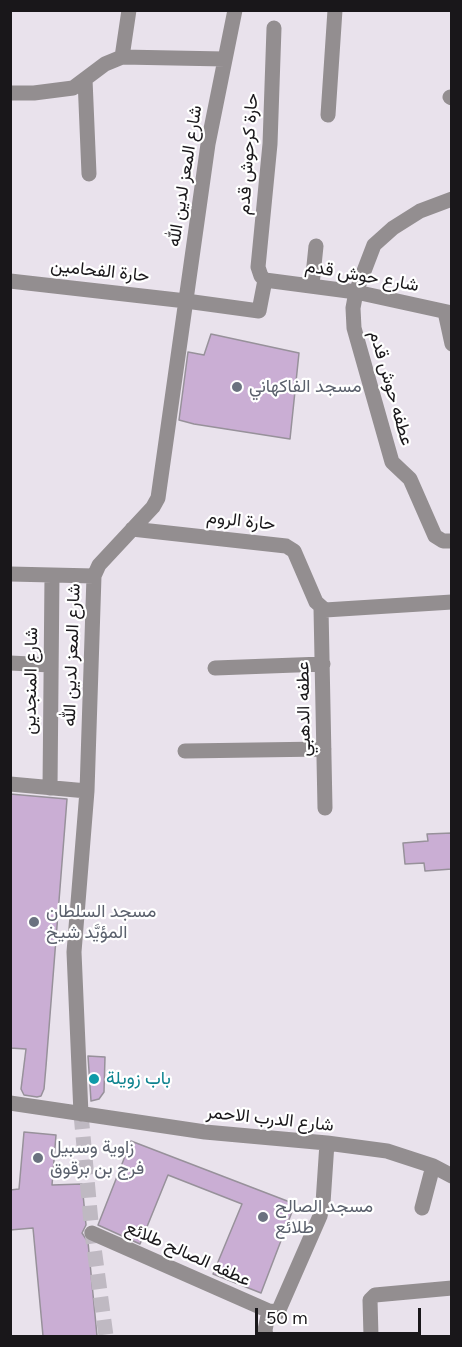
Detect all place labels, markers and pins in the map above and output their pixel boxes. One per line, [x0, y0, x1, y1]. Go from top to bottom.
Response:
place label: مسجد الفاكهاني [249, 376, 362, 398]
marker: مسجد الفاكهاني [230, 380, 244, 394]
place label: مسجد السلطان المؤيَّد شيخ [46, 901, 156, 944]
marker: مسجد السلطان المؤيَّد شيخ [27, 915, 41, 929]
place label: باب زويلة [106, 1068, 171, 1090]
marker: باب زويلة [87, 1072, 101, 1086]
place label: زاوية وسبيل فرج بن برقوق [50, 1137, 144, 1180]
marker: زاوية وسبيل فرج بن برقوق [31, 1151, 45, 1165]
place label: مسجد الصالح طلائع [275, 1196, 373, 1238]
marker: مسجد الصالح طلائع [256, 1210, 270, 1224]

